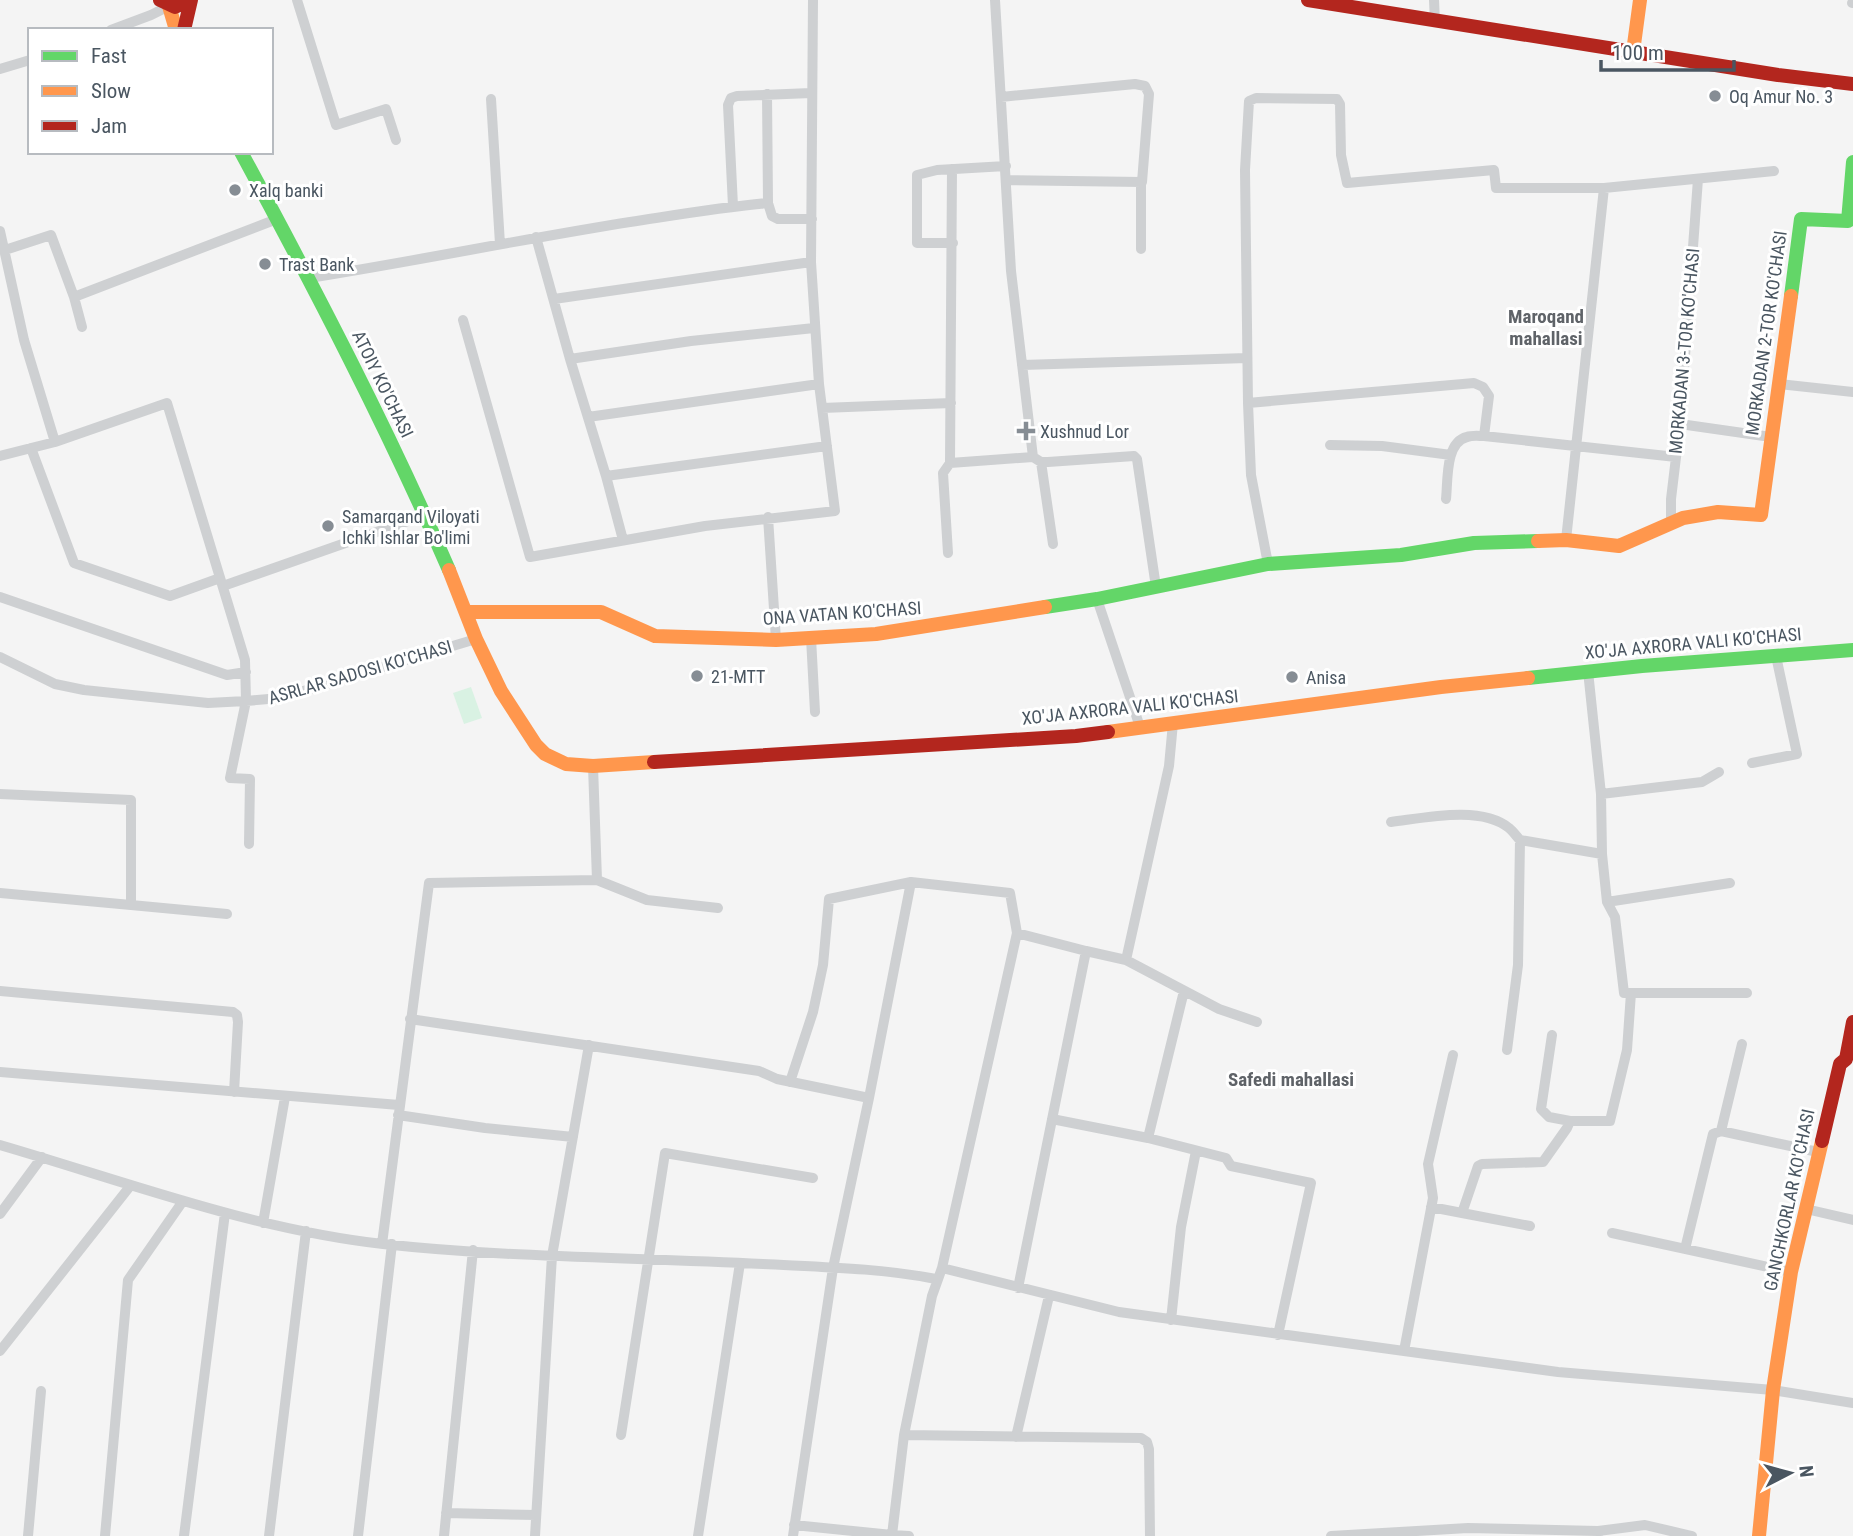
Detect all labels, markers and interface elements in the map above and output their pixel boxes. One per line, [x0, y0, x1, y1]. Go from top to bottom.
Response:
legend [28, 28, 273, 154]
scale bar [1601, 28, 1734, 72]
text: 100 m [1612, 41, 1664, 65]
text: Fast [91, 44, 127, 68]
text: Slow [91, 79, 131, 103]
place label: Oq Amur No. 3 [1729, 86, 1833, 107]
marker: Oq Amur No. 3 [1707, 88, 1723, 104]
text: Jam [91, 114, 127, 138]
place label: Xalq banki [249, 180, 323, 201]
marker: Xalq banki [227, 182, 243, 198]
street label: MORKADAN 2-TOR KO'CHASI [1741, 229, 1791, 437]
street label: MORKADAN 3-TOR KO'CHASI [1665, 247, 1703, 455]
place label: Trast Bank [279, 254, 354, 275]
marker: Trast Bank [257, 256, 273, 272]
district label: Maroqand mahallasi [1508, 305, 1584, 350]
street label: ATOIY KO'CHASI [348, 327, 418, 441]
place label: Xushnud Lor [1040, 421, 1129, 442]
marker: Xushnud Lor [1018, 423, 1034, 439]
place label: Samarqand Viloyati Ichki Ishlar Bo'limi [342, 506, 480, 548]
marker: Samarqand Viloyati Ichki Ishlar Bo'limi [320, 518, 336, 534]
street label: ONA VATAN KO'CHASI [762, 597, 922, 629]
street label: XO'JA AXRORA VALI KO'CHASI [1584, 623, 1802, 663]
street label: ASRLAR SADOSI KO'CHASI [266, 636, 454, 708]
place label: 21-MTT [711, 666, 765, 687]
place label: Anisa [1306, 667, 1346, 688]
marker: 21-MTT [689, 668, 705, 684]
marker: Anisa [1284, 669, 1300, 685]
street label: XO'JA AXRORA VALI KO'CHASI [1021, 685, 1239, 729]
district label: Safedi mahallasi [1228, 1068, 1354, 1091]
street label: GANCHKORLAR KO'CHASI [1759, 1107, 1819, 1293]
north arrow [1755, 1438, 1825, 1508]
text: N [1794, 1464, 1818, 1478]

